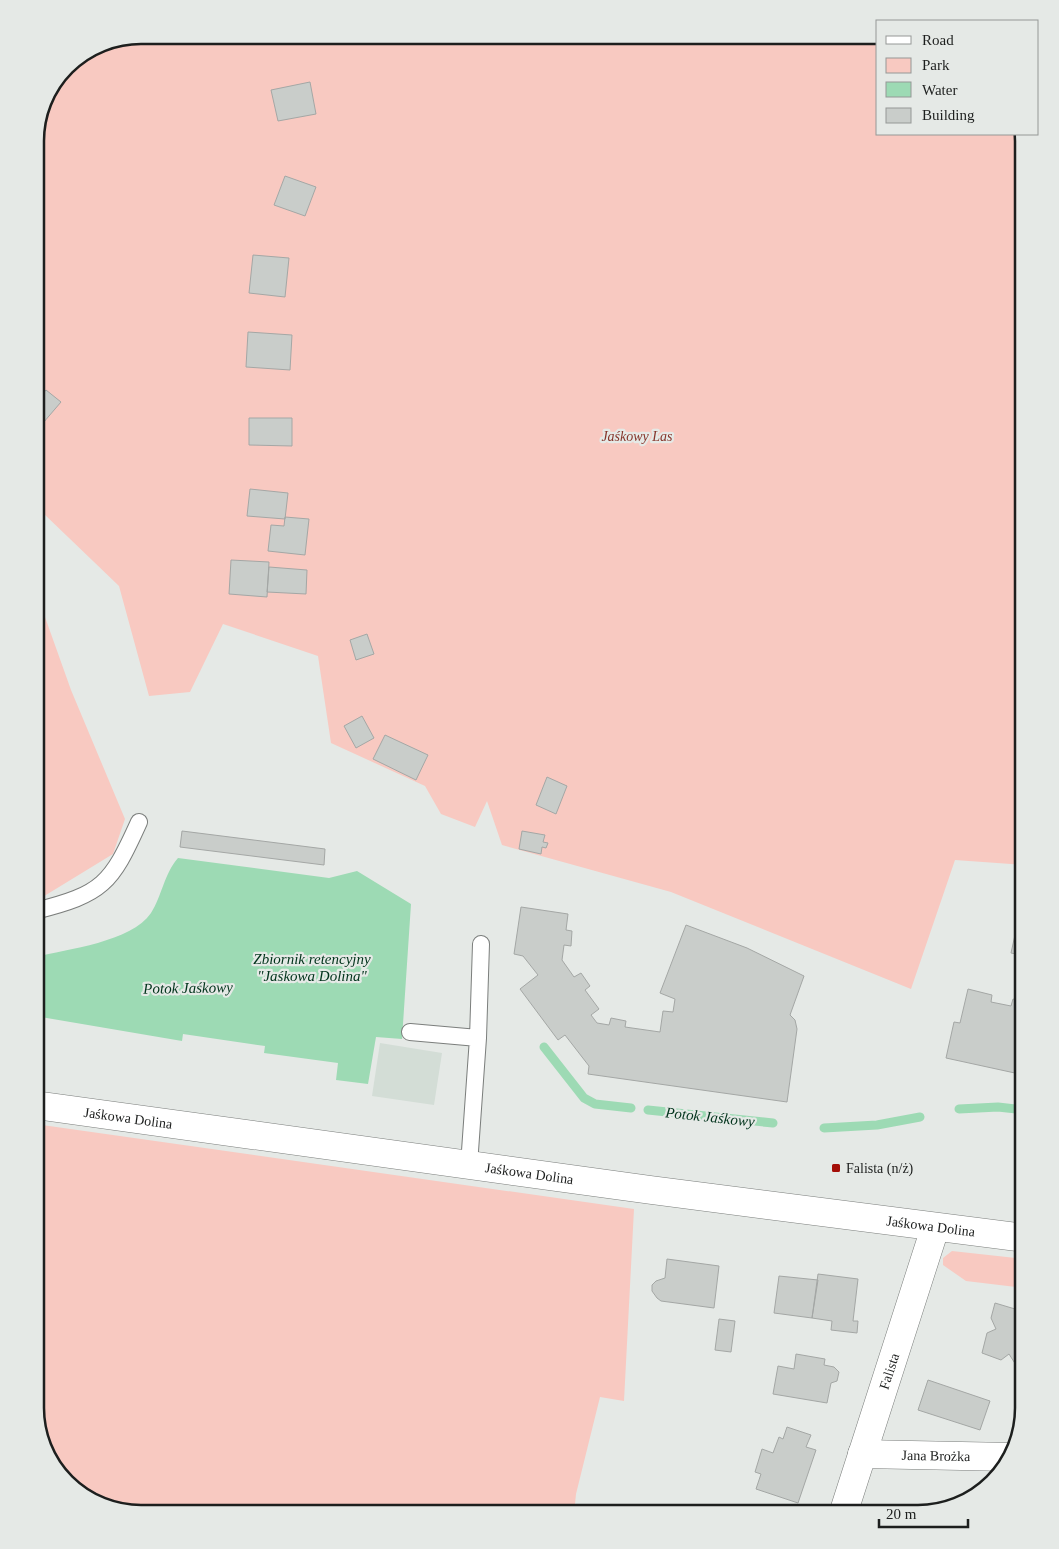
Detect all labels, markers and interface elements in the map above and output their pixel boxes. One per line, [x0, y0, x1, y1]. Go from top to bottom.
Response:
legend [876, 20, 1039, 135]
text: Road [922, 32, 954, 48]
text: Park [922, 57, 950, 73]
text: Water [922, 82, 957, 98]
text: Building [922, 107, 975, 123]
park label: Jaśkowy Las [601, 429, 673, 444]
water label: Zbiornik retencyjny "Jaśkowa Dolina" [253, 951, 371, 984]
water label: Potok Jaśkowy [142, 979, 233, 997]
street label: Jaśkowa Dolina [83, 1104, 174, 1131]
water label: Potok Jaśkowy [664, 1104, 756, 1130]
street label: Jaśkowa Dolina [484, 1160, 575, 1187]
place label: Falista (n/ż) [846, 1161, 914, 1177]
marker: Falista (n/ż) [830, 1162, 842, 1174]
street label: Jaśkowa Dolina [886, 1213, 977, 1239]
street label: Falista [876, 1350, 902, 1391]
street label: Jana Brożka [901, 1447, 971, 1464]
scale bar [879, 1496, 968, 1528]
text: 20 m [886, 1506, 917, 1522]

